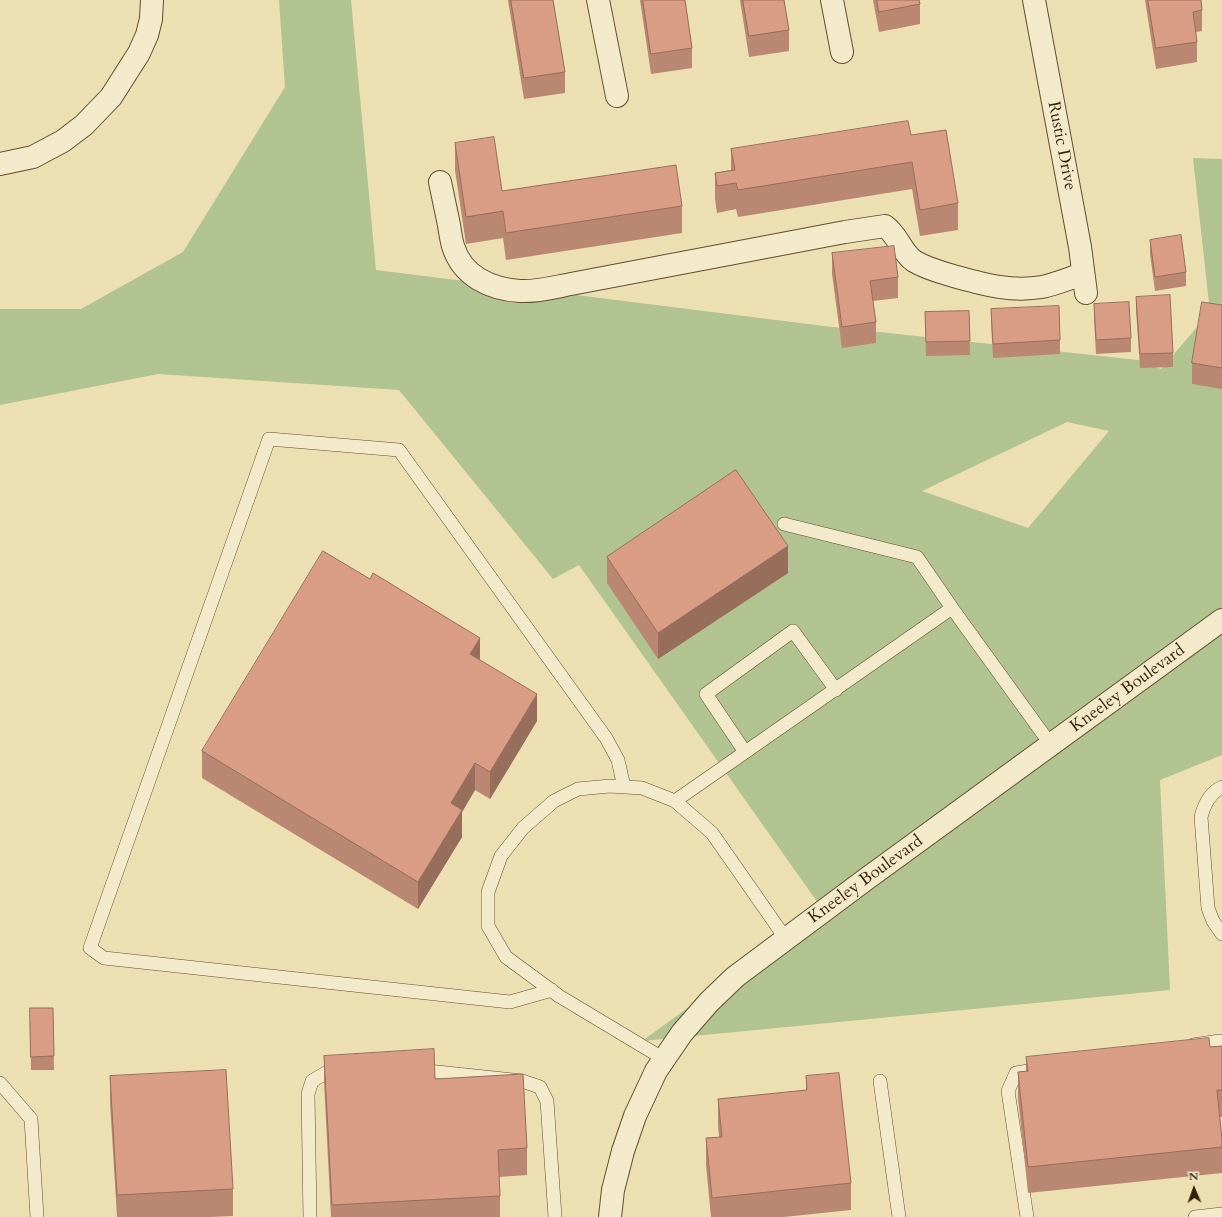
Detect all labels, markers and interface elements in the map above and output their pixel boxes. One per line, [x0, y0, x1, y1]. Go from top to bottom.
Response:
street label: Rustic Drive [1042, 100, 1080, 192]
street label: Kneeley Boulevard [1067, 641, 1189, 737]
street label: Kneeley Boulevard [805, 832, 927, 928]
north arrow [1174, 1169, 1214, 1209]
text: N [1189, 1169, 1199, 1184]

